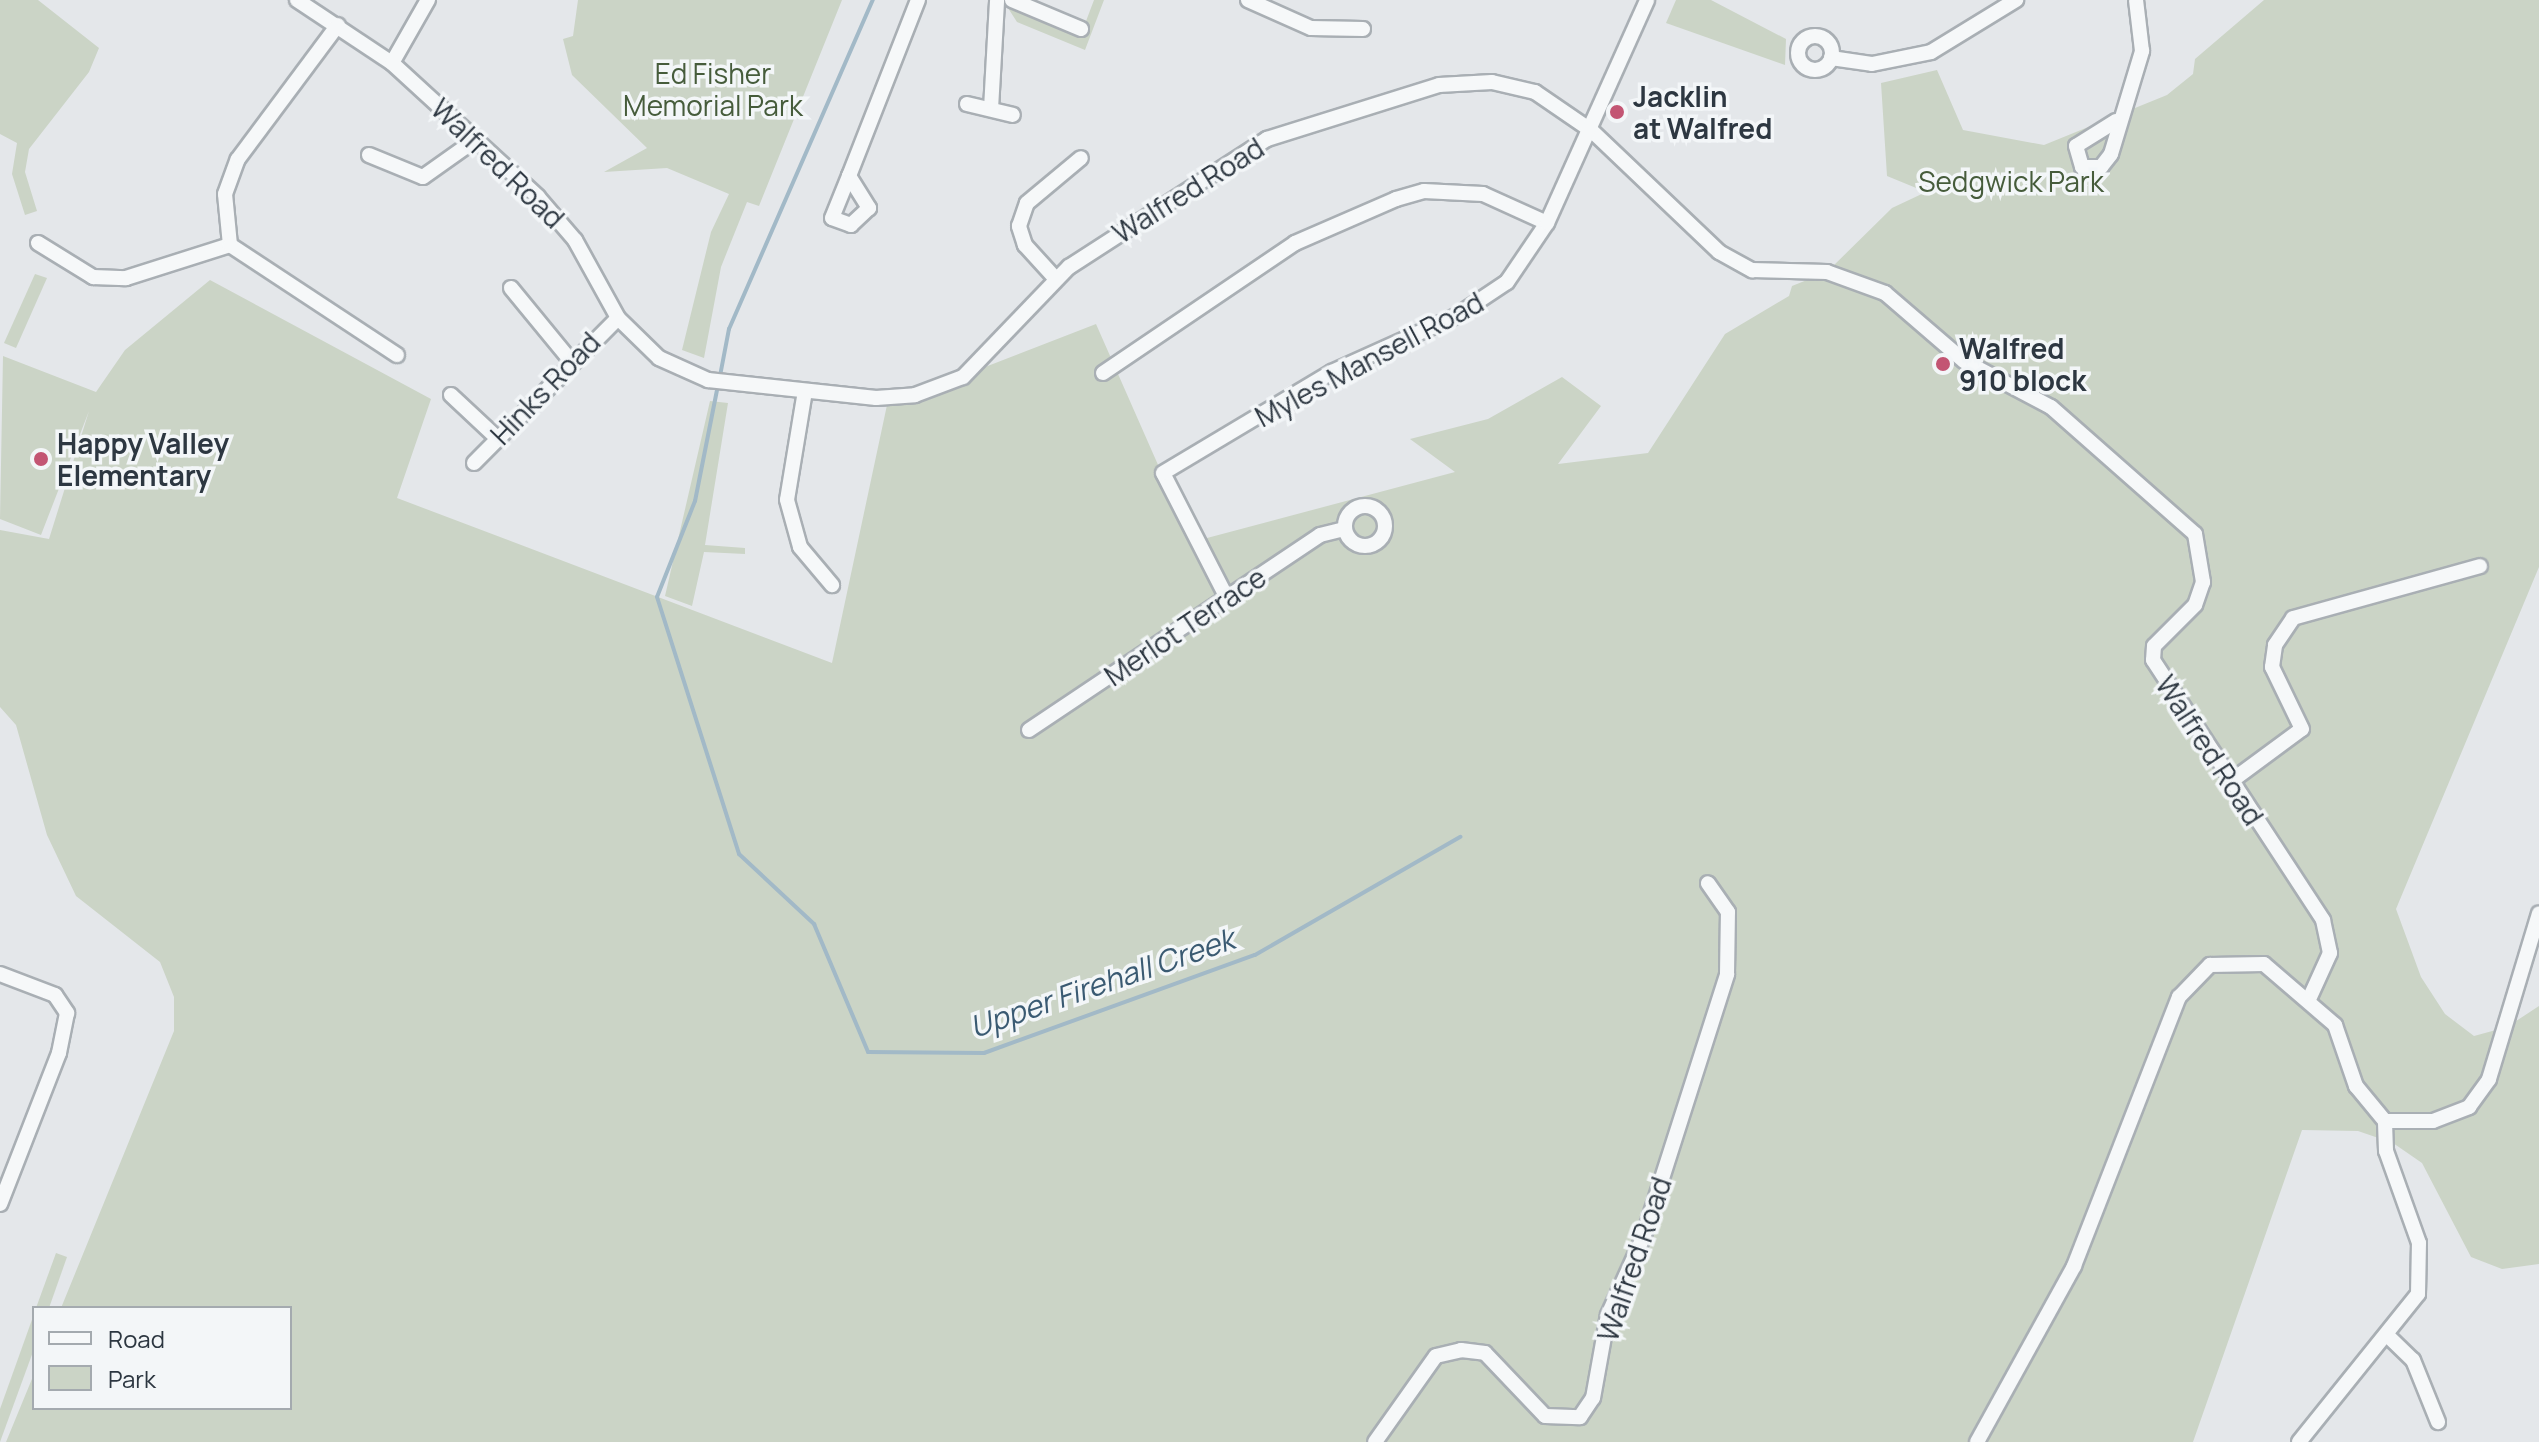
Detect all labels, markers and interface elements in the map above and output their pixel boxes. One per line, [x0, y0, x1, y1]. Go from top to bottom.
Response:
park label: Ed Fisher Memorial Park [623, 56, 803, 122]
place label: Jacklin at Walfred [1633, 79, 1772, 145]
street label: Walfred Road [425, 91, 571, 235]
marker: Jacklin at Walfred [1608, 103, 1626, 121]
street label: Walfred Road [1106, 130, 1270, 250]
park label: Sedgwick Park [1918, 164, 2104, 198]
street label: Myles Mansell Road [1249, 285, 1489, 433]
street label: Hinks Road [483, 325, 607, 451]
place label: Walfred 910 block [1959, 331, 2086, 397]
marker: Walfred 910 block [1934, 355, 1952, 373]
place label: Happy Valley Elementary [57, 426, 229, 492]
marker: Happy Valley Elementary [32, 450, 50, 468]
street label: Merlot Terrace [1098, 560, 1272, 692]
street label: Walfred Road [2149, 669, 2271, 831]
water label: Upper Firehall Creek [965, 921, 1239, 1045]
street label: Walfred Road [1590, 1172, 1678, 1346]
legend [32, 1306, 292, 1410]
text: Road [108, 1322, 165, 1355]
text: Park [108, 1362, 156, 1395]

